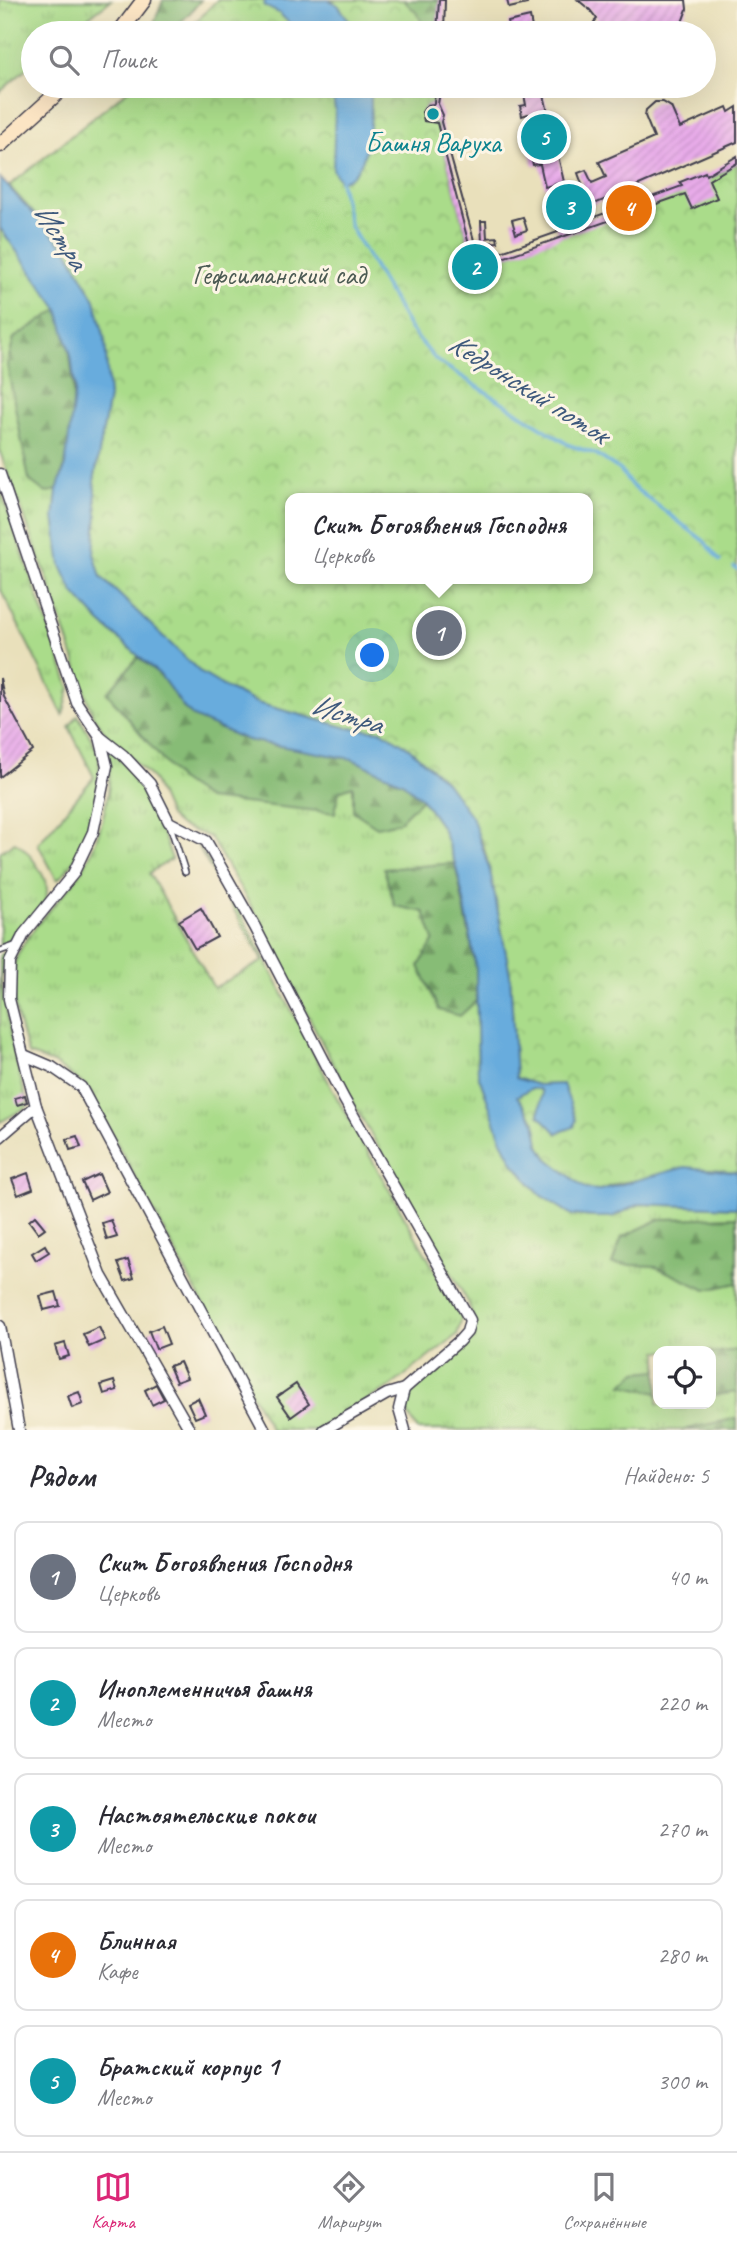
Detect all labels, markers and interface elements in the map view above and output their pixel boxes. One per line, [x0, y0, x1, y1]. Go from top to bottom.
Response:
search box [21, 21, 716, 98]
icon: search [45, 41, 83, 79]
text: Поиск [101, 43, 156, 76]
marker: Башня Варуха [425, 106, 441, 122]
pin: 5 [521, 111, 567, 163]
place label: Башня Варуха [365, 125, 503, 160]
pin: 3 [546, 181, 592, 233]
pin: 4 [606, 182, 652, 234]
water label: Истра [25, 195, 99, 279]
pin: 2 [452, 241, 498, 293]
park label: Гефсиманский сад [192, 257, 369, 292]
water label: Кедронский поток [442, 324, 621, 455]
popup [285, 493, 593, 584]
text: Скит Богоявления Господня [312, 508, 566, 541]
text: Церковь [312, 541, 374, 570]
pin: 1 [416, 607, 462, 659]
your location [355, 638, 389, 672]
water label: Истра [307, 685, 390, 744]
map controls [653, 1346, 716, 1409]
button: locate [653, 1346, 716, 1409]
text: Рядом [28, 1457, 95, 1495]
text: Найдено: 5 [623, 1461, 709, 1490]
text: Скит Богоявления Господня [97, 1546, 351, 1579]
text: 1 [48, 1563, 58, 1592]
text: 40 m [668, 1563, 707, 1592]
text: Церковь [97, 1579, 159, 1608]
text: Иноплеменничья башня [97, 1672, 312, 1705]
text: 2 [48, 1689, 58, 1718]
text: 220 m [658, 1689, 707, 1718]
text: Место [97, 1705, 151, 1734]
text: Настоятельские покои [97, 1798, 315, 1831]
text: 3 [48, 1815, 58, 1844]
text: 270 m [658, 1815, 707, 1844]
text: Место [97, 1831, 151, 1860]
text: Блинная [97, 1924, 175, 1957]
text: 4 [48, 1941, 58, 1970]
text: 280 m [658, 1941, 707, 1970]
text: Кафе [97, 1957, 138, 1986]
text: Братский корпус 1 [97, 2050, 279, 2083]
text: 5 [48, 2067, 58, 2096]
text: 300 m [658, 2067, 707, 2096]
text: Место [97, 2083, 151, 2112]
tab: Карта [91, 2168, 135, 2234]
tab: Маршрут [318, 2168, 380, 2234]
tab: Сохранённые [563, 2168, 646, 2234]

